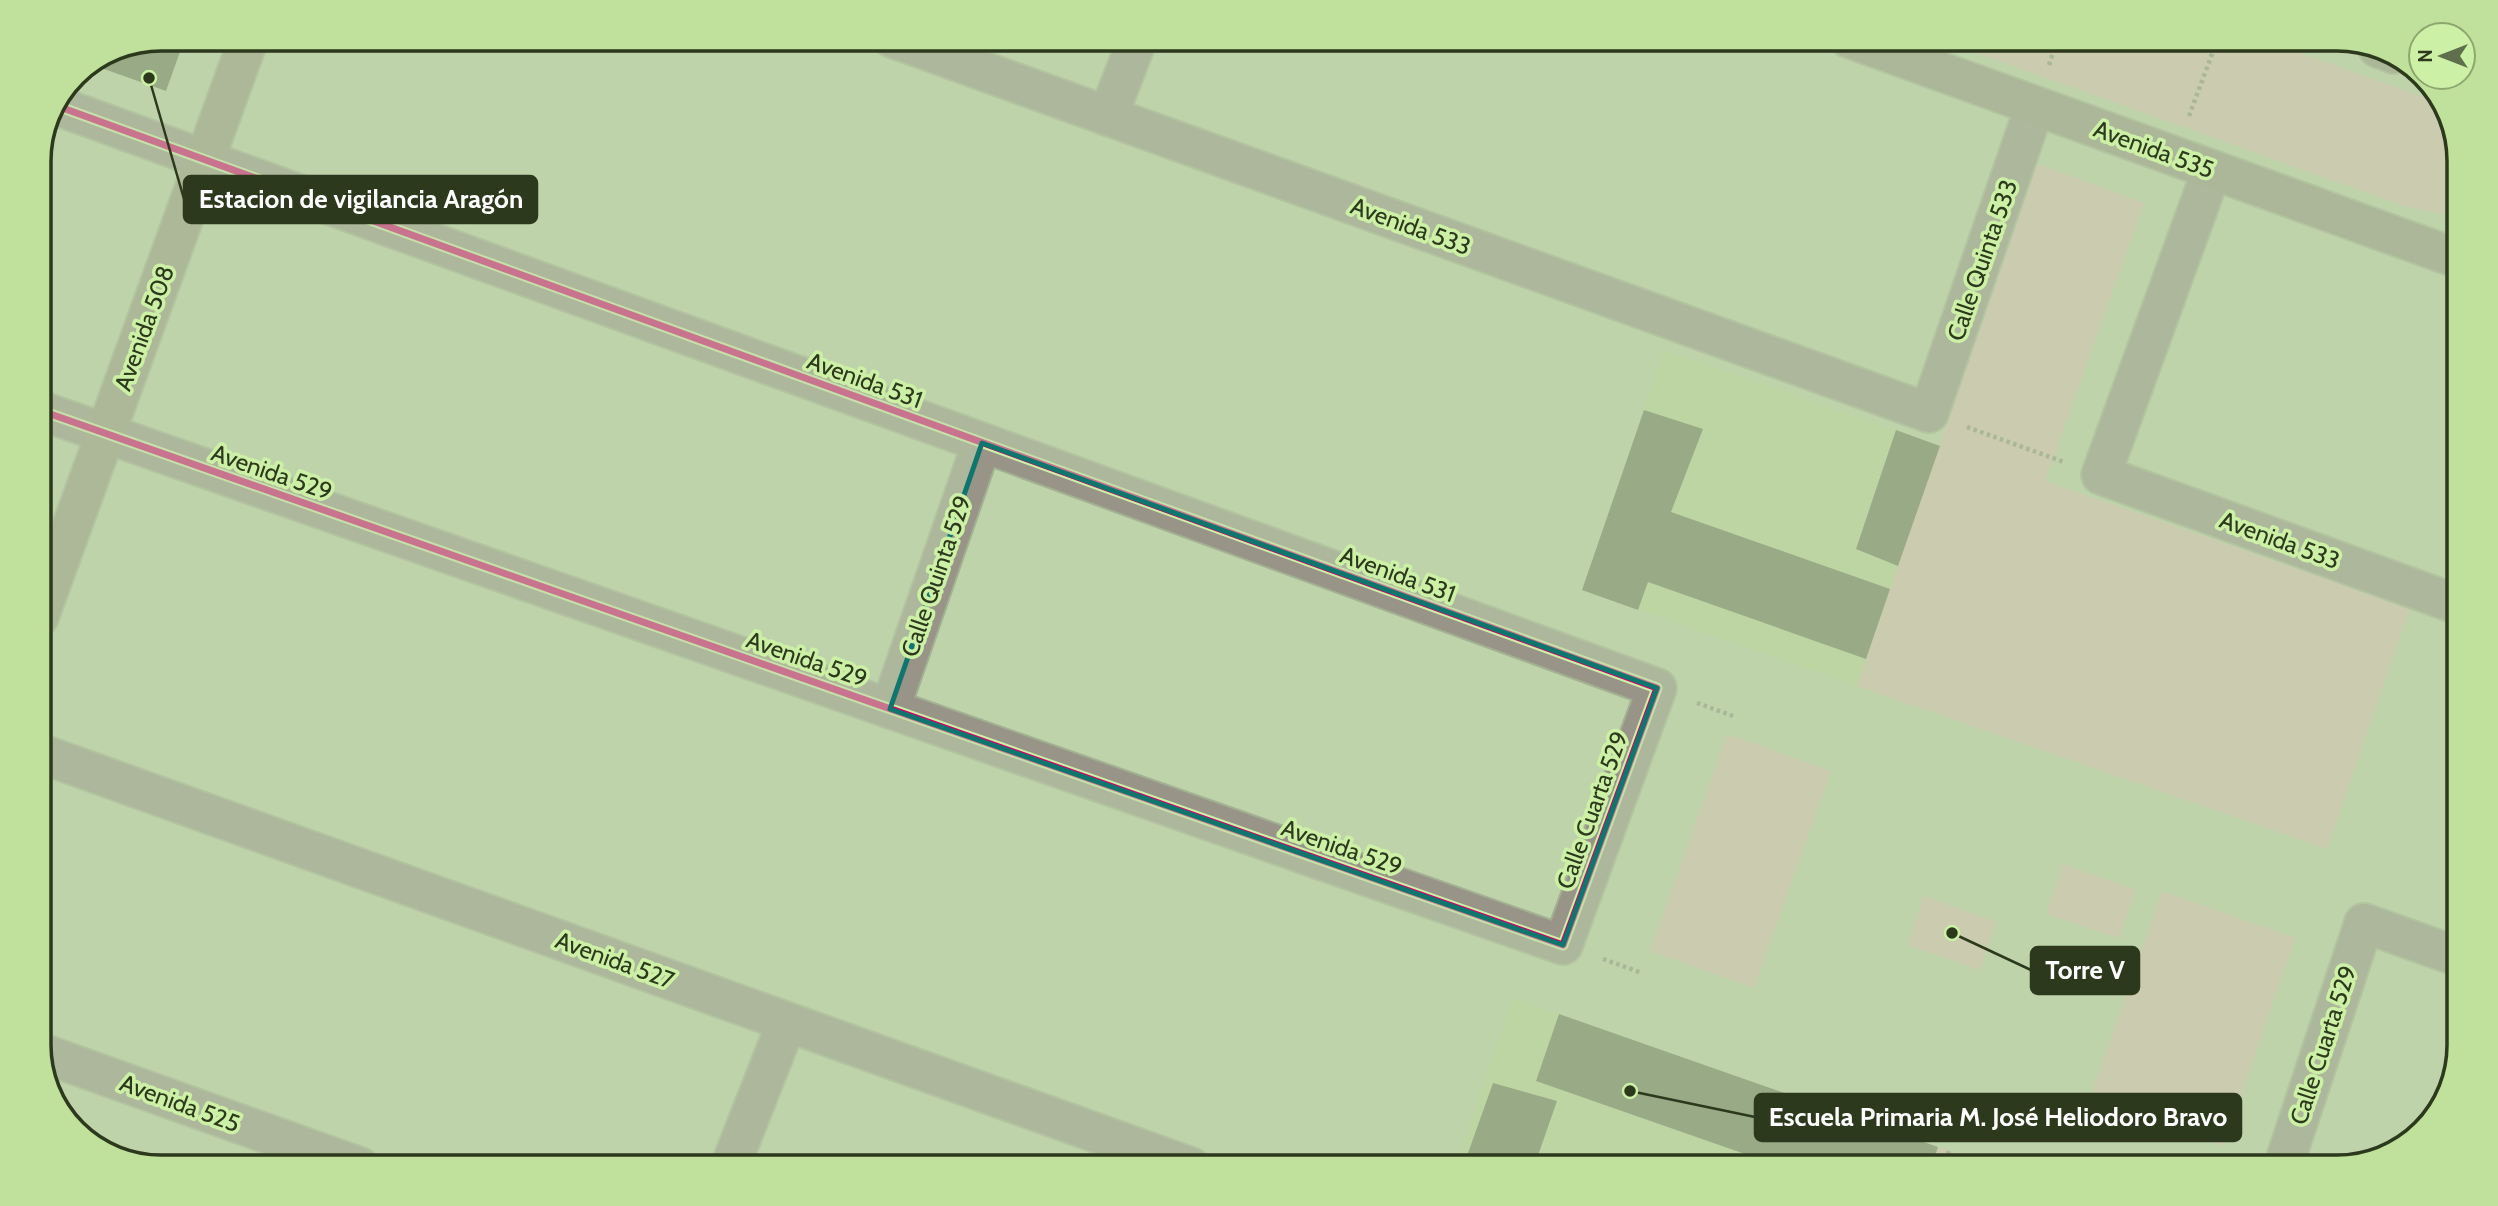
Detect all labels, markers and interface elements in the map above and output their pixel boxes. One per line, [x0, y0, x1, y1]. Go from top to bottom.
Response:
north arrow [2407, 21, 2477, 91]
text: N [2414, 49, 2437, 63]
street label: Avenida 535 [2090, 114, 2218, 184]
callout: Estacion de vigilancia Aragón [184, 176, 537, 223]
street label: Calle Quinta 533 [1941, 176, 2023, 344]
text: Estacion de vigilancia Aragón [199, 183, 523, 215]
street label: Avenida 533 [1347, 191, 1475, 261]
street label: Avenida 508 [108, 262, 180, 394]
street label: Avenida 531 [803, 346, 927, 414]
street label: Avenida 529 [208, 438, 336, 506]
street label: Calle Quinta 529 [895, 492, 977, 660]
street label: Avenida 533 [2216, 505, 2344, 575]
street label: Avenida 531 [1336, 540, 1460, 608]
street label: Avenida 529 [743, 625, 871, 693]
street label: Calle Cuarta 529 [1550, 727, 1634, 893]
street label: Avenida 529 [1278, 813, 1406, 881]
street label: Avenida 527 [552, 925, 678, 995]
callout: Torre V [2031, 947, 2139, 994]
text: Torre V [2045, 954, 2126, 986]
street label: Calle Cuarta 529 [2284, 962, 2362, 1128]
street label: Avenida 525 [116, 1068, 244, 1138]
callout: Escuela Primaria M. José Heliodoro Bravo [1755, 1094, 2241, 1141]
text: Escuela Primaria M. José Heliodoro Bravo [1769, 1101, 2228, 1133]

